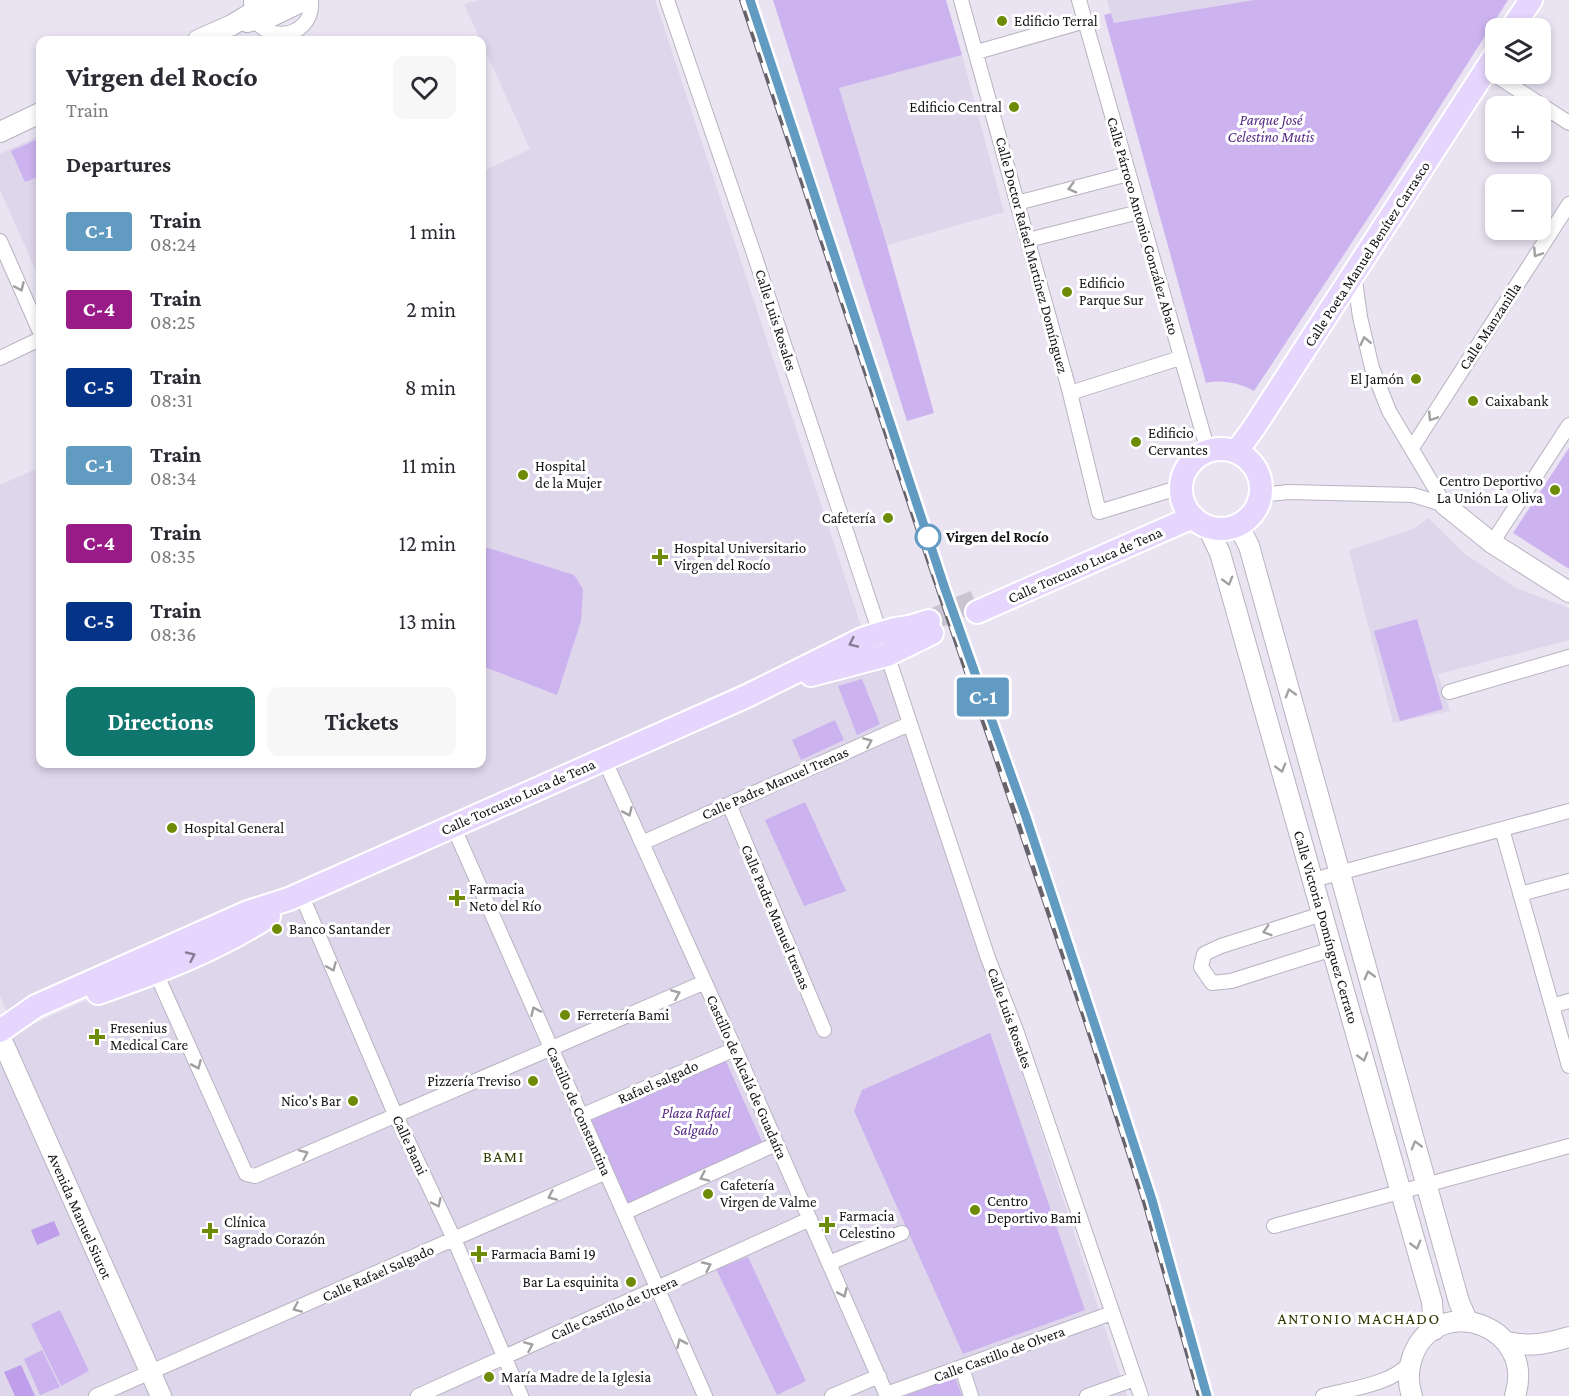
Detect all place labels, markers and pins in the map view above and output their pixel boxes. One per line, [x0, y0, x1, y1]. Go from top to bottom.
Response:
place label: Edificio Terral [1014, 13, 1098, 29]
marker: Edificio Terral [995, 14, 1009, 28]
place label: Edificio Central [909, 99, 1002, 115]
marker: Edificio Central [1007, 100, 1021, 114]
place label: Edificio Parque Sur [1079, 275, 1144, 309]
marker: Edificio Parque Sur [1060, 285, 1074, 299]
place label: El Jamón [1350, 371, 1404, 388]
marker: El Jamón [1409, 372, 1423, 386]
place label: Caixabank [1485, 393, 1549, 409]
marker: Caixabank [1466, 394, 1480, 408]
place label: Edificio Cervantes [1148, 425, 1208, 458]
marker: Edificio Cervantes [1129, 435, 1143, 449]
place label: Hospital de la Mujer [535, 458, 603, 492]
marker: Hospital de la Mujer [516, 468, 530, 482]
place label: Centro Deportivo La Unión La Oliva [1437, 473, 1543, 506]
marker: Centro Deportivo La Unión La Oliva [1548, 483, 1562, 497]
place label: Cafetería [822, 510, 876, 526]
marker: Cafetería [881, 511, 895, 525]
marker: Virgen del Rocío [915, 524, 941, 550]
place label: Virgen del Rocío [945, 529, 1049, 545]
place label: Hospital Universitario Virgen del Rocío [674, 540, 806, 574]
marker: Hospital Universitario Virgen del Rocío [651, 548, 669, 566]
place label: Hospital General [184, 820, 284, 837]
marker: Hospital General [165, 821, 179, 835]
place label: Farmacia Neto del Río [469, 881, 541, 914]
marker: Farmacia Neto del Río [450, 891, 464, 905]
place label: Banco Santander [289, 921, 391, 937]
marker: Banco Santander [270, 922, 284, 936]
place label: Ferretería Bami [577, 1007, 669, 1023]
marker: Ferretería Bami [558, 1008, 572, 1022]
place label: Fresenius Medical Care [110, 1020, 189, 1053]
marker: Fresenius Medical Care [88, 1028, 106, 1046]
place label: Pizzería Treviso [427, 1073, 521, 1089]
marker: Pizzería Treviso [526, 1074, 540, 1088]
place label: Nico's Bar [281, 1093, 342, 1109]
marker: Nico's Bar [346, 1094, 360, 1108]
place label: Cafetería Virgen de Valme [720, 1177, 817, 1211]
marker: Cafetería Virgen de Valme [701, 1187, 715, 1201]
place label: Centro Deportivo Bami [987, 1193, 1081, 1227]
marker: Centro Deportivo Bami [968, 1203, 982, 1217]
place label: Farmacia Celestino [839, 1208, 895, 1241]
place label: Clínica Sagrado Corazón [224, 1214, 325, 1248]
marker: Farmacia Celestino [820, 1218, 834, 1232]
marker: Clínica Sagrado Corazón [201, 1222, 219, 1240]
place label: Farmacia Bami 19 [491, 1246, 596, 1262]
marker: Farmacia Bami 19 [472, 1247, 486, 1261]
place label: Bar La esquinita [523, 1274, 619, 1291]
marker: Bar La esquinita [624, 1275, 638, 1289]
place label: María Madre de la Iglesia [501, 1369, 651, 1386]
marker: María Madre de la Iglesia [482, 1370, 496, 1384]

